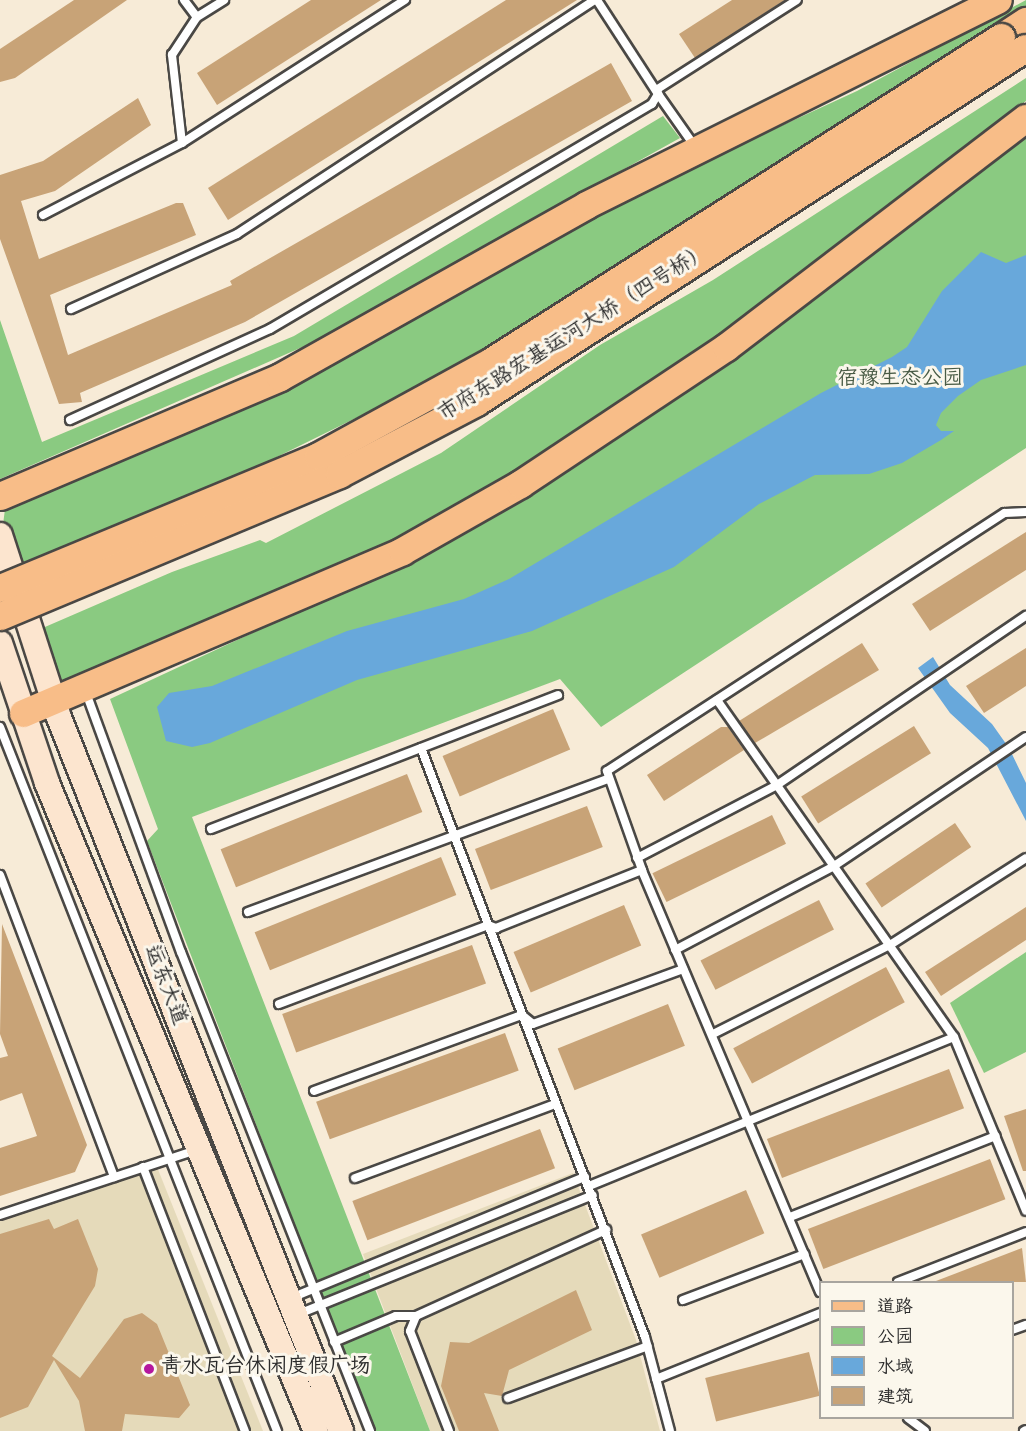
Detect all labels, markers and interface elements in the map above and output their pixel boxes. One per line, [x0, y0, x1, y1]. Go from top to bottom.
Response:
street label: 市府东路宏基运河大桥（四号桥） [435, 241, 715, 429]
park label: 宿豫生态公园 [837, 368, 963, 394]
street label: 运东大道 [136, 942, 190, 1030]
legend [819, 1281, 1014, 1419]
text: 道路 [877, 1298, 913, 1319]
text: 公园 [877, 1328, 913, 1349]
place label: 青水瓦台休闲度假广场 [161, 1356, 371, 1382]
text: 水域 [877, 1358, 913, 1379]
marker: 青水瓦台休闲度假广场 [142, 1362, 156, 1376]
text: 建筑 [877, 1388, 913, 1409]

